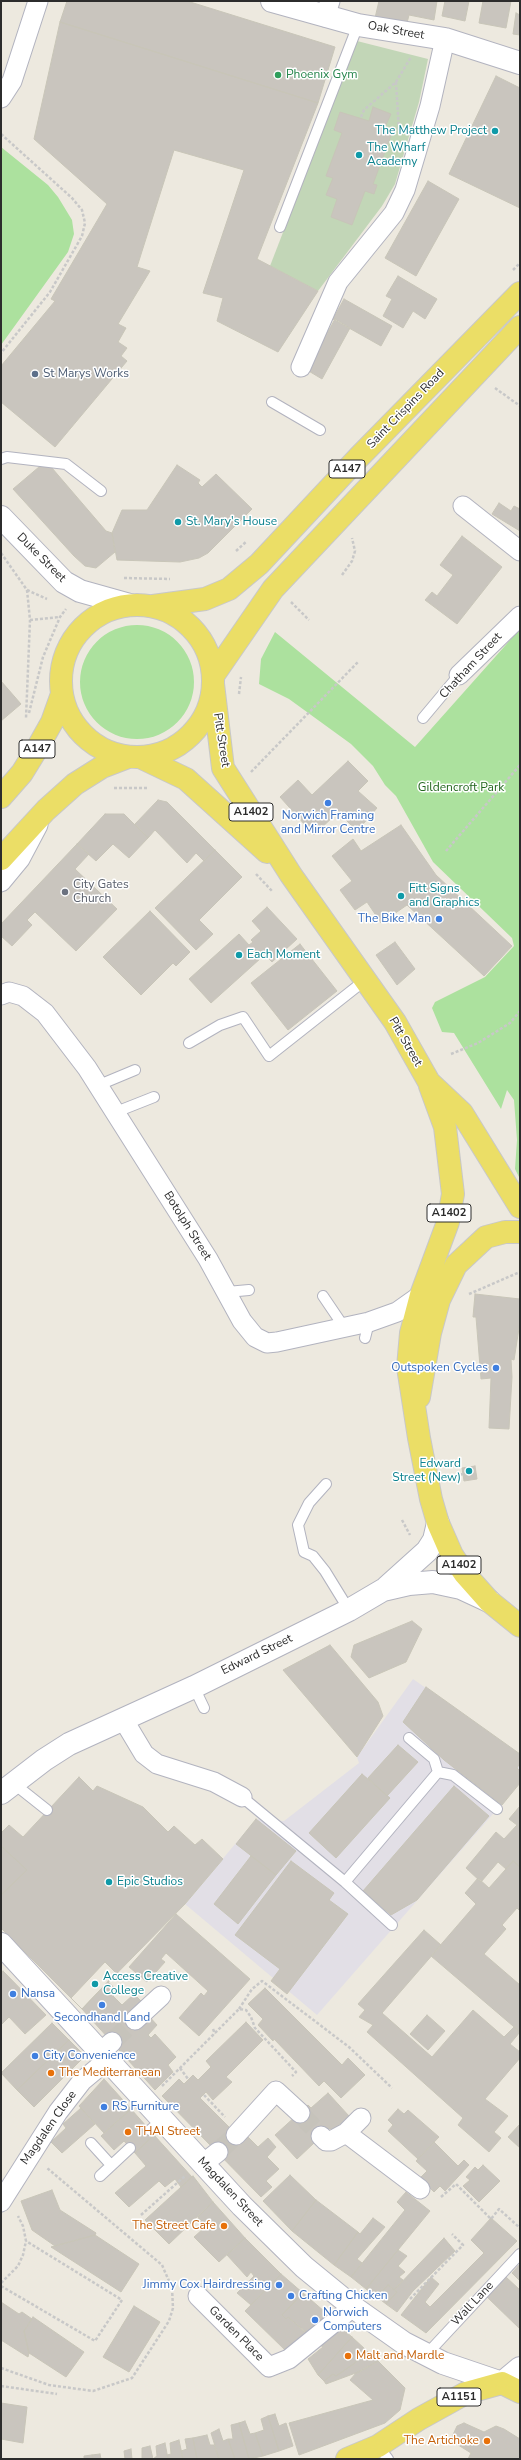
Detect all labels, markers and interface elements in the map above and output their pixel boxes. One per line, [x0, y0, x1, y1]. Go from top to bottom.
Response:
street label: Oak Street [366, 19, 426, 43]
place label: Phoenix Gym [286, 68, 358, 82]
marker: Phoenix Gym [273, 70, 283, 80]
place label: The Matthew Project [375, 124, 487, 138]
marker: The Matthew Project [490, 126, 500, 136]
place label: The Wharf Academy [367, 141, 426, 169]
marker: The Wharf Academy [354, 150, 364, 160]
street label: Saint Crispins Road [364, 366, 448, 452]
place label: St Marys Works [43, 367, 129, 381]
marker: St Marys Works [30, 369, 40, 379]
road number: A147 [329, 460, 365, 478]
place label: St. Mary's House [186, 515, 277, 529]
marker: St. Mary's House [173, 517, 183, 527]
street label: Duke Street [13, 530, 69, 586]
street label: Chatham Street [437, 630, 505, 702]
street label: Pitt Street [210, 712, 232, 768]
road number: A147 [19, 740, 55, 758]
park label: Gildencroft Park [418, 781, 504, 795]
marker: Norwich Framing and Mirror Centre [323, 798, 333, 808]
road number: A1402 [229, 803, 273, 821]
place label: Norwich Framing and Mirror Centre [281, 809, 375, 837]
place label: City Gates Church [73, 878, 129, 906]
place label: Fitt Signs and Graphics [409, 882, 479, 910]
marker: City Gates Church [60, 887, 70, 897]
marker: Fitt Signs and Graphics [396, 891, 406, 901]
place label: The Bike Man [358, 912, 431, 926]
marker: The Bike Man [434, 914, 444, 924]
place label: Each Moment [247, 948, 320, 962]
marker: Each Moment [234, 950, 244, 960]
street label: Pitt Street [385, 1015, 425, 1069]
street label: Botolph Street [160, 1189, 214, 1263]
road number: A1402 [427, 1204, 471, 1222]
place label: Outspoken Cycles [391, 1361, 488, 1375]
marker: Outspoken Cycles [491, 1363, 501, 1373]
place label: Edward Street (New) [392, 1457, 461, 1485]
marker: Edward Street (New) [464, 1466, 474, 1476]
road number: A1402 [437, 1556, 481, 1574]
street label: Edward Street [219, 1632, 295, 1678]
place label: Epic Studios [117, 1875, 183, 1889]
marker: Epic Studios [104, 1877, 114, 1887]
place label: Access Creative College [103, 1970, 188, 1998]
marker: Access Creative College [90, 1979, 100, 1989]
place label: Nansa [21, 1987, 55, 2001]
marker: Nansa [8, 1989, 18, 1999]
marker: Secondhand Land [97, 2000, 107, 2010]
place label: Secondhand Land [54, 2011, 150, 2025]
place label: City Convenience [43, 2049, 136, 2063]
marker: City Convenience [30, 2051, 40, 2061]
place label: The Mediterranean [59, 2066, 161, 2080]
marker: The Mediterranean [46, 2068, 56, 2078]
street label: Magdalen Close [18, 2088, 80, 2168]
place label: RS Furniture [112, 2100, 179, 2114]
marker: RS Furniture [99, 2102, 109, 2112]
place label: THAI Street [136, 2125, 200, 2139]
marker: THAI Street [123, 2127, 133, 2137]
street label: Magdalen Street [194, 2154, 266, 2230]
place label: The Street Cafe [132, 2219, 216, 2233]
marker: The Street Cafe [219, 2221, 229, 2231]
place label: Jimmy Cox Hairdressing [143, 2278, 271, 2292]
street label: Wall Lane [449, 2279, 497, 2329]
marker: Jimmy Cox Hairdressing [274, 2280, 284, 2290]
place label: Crafting Chicken [299, 2289, 388, 2303]
marker: Crafting Chicken [286, 2291, 296, 2301]
street label: Garden Place [205, 2303, 267, 2365]
place label: Norwich Computers [323, 2306, 382, 2334]
marker: Norwich Computers [310, 2315, 320, 2325]
place label: Malt and Mardle [356, 2349, 444, 2363]
marker: Malt and Mardle [343, 2351, 353, 2361]
road number: A1151 [437, 2388, 481, 2406]
place label: The Artichoke [404, 2434, 479, 2448]
marker: The Artichoke [482, 2436, 492, 2446]

